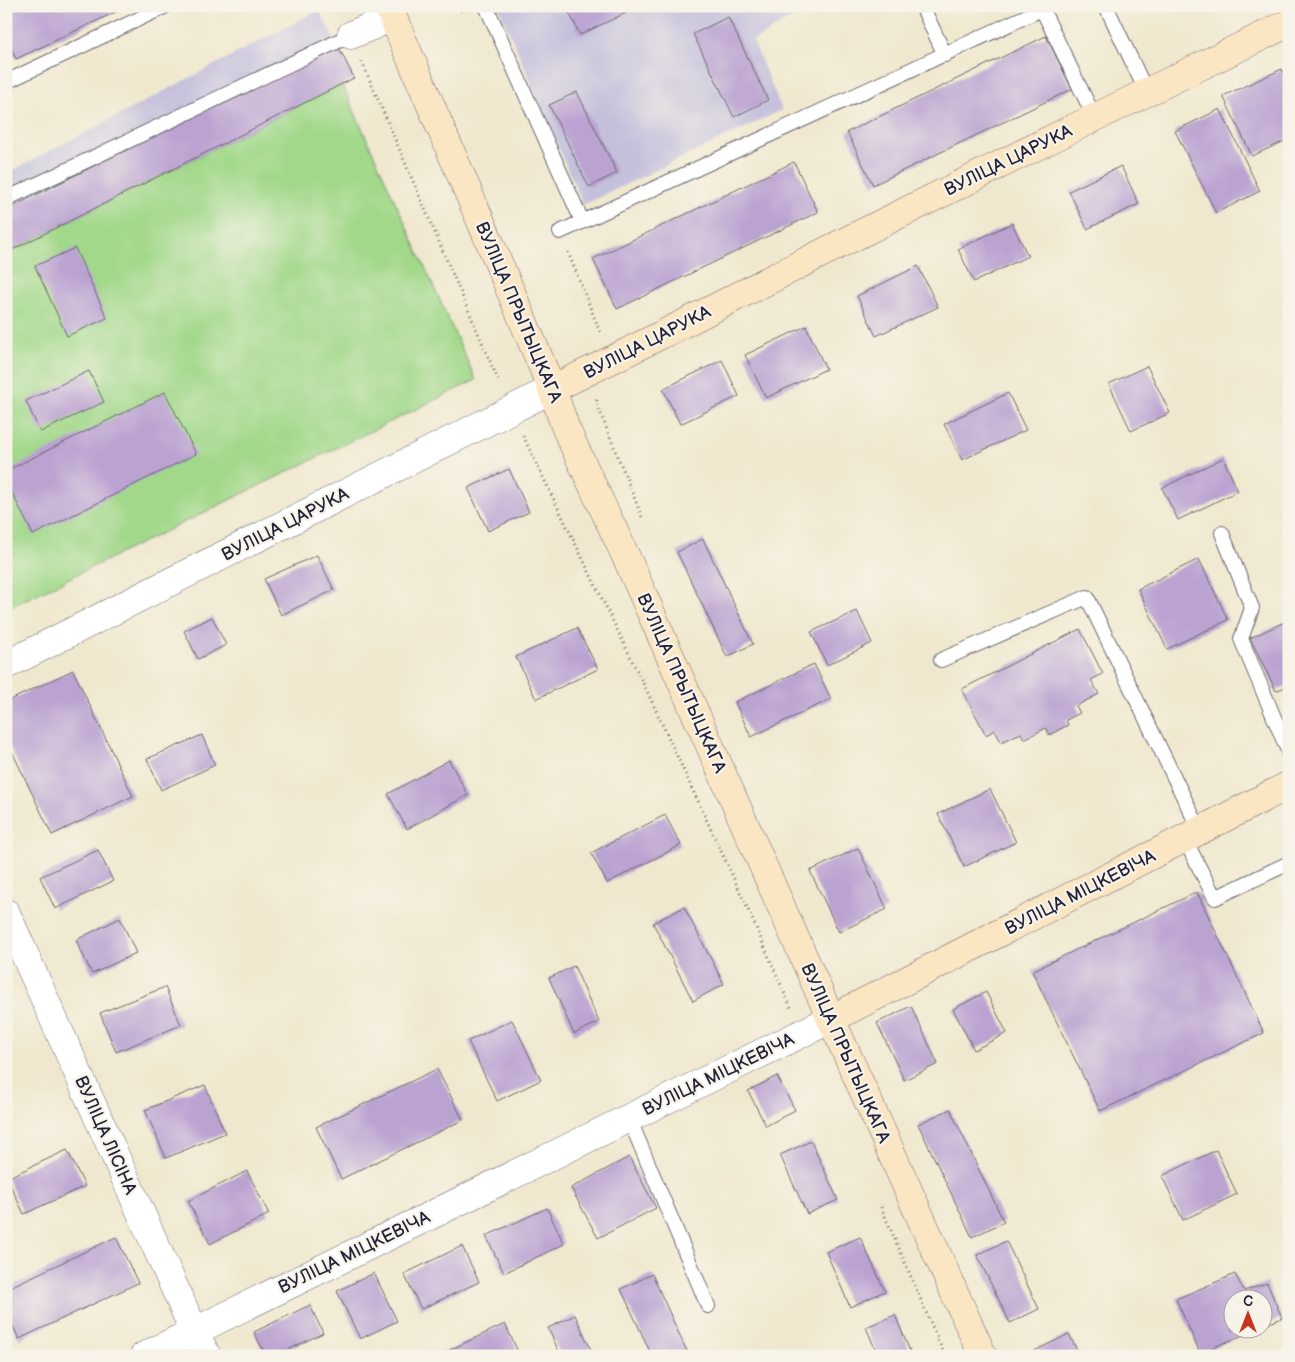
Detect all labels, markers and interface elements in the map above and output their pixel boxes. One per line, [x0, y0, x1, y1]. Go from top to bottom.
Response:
street label: ВУЛІЦА ЦАРУКА [941, 120, 1076, 200]
street label: ВУЛІЦА ПРЫТЫЦКАГА [471, 219, 566, 406]
street label: ВУЛІЦА ЦАРУКА [580, 301, 714, 383]
street label: ВУЛІЦА ЦАРУКА [218, 483, 352, 565]
street label: ВУЛІЦА ПРЫТЫЦКАГА [632, 590, 731, 776]
street label: ВУЛІЦА МІЦКЕВІЧА [1002, 845, 1159, 939]
street label: ВУЛІЦА ПРЫТЫЦКАГА [796, 960, 895, 1146]
street label: ВУЛІЦА МІЦКЕВІЧА [639, 1029, 797, 1120]
street label: ВУЛІЦА ЛІСІНА [70, 1073, 141, 1198]
street label: ВУЛІЦА МІЦКЕВІЧА [275, 1207, 433, 1298]
north arrow [1222, 1290, 1272, 1340]
text: С [1243, 1293, 1253, 1310]

